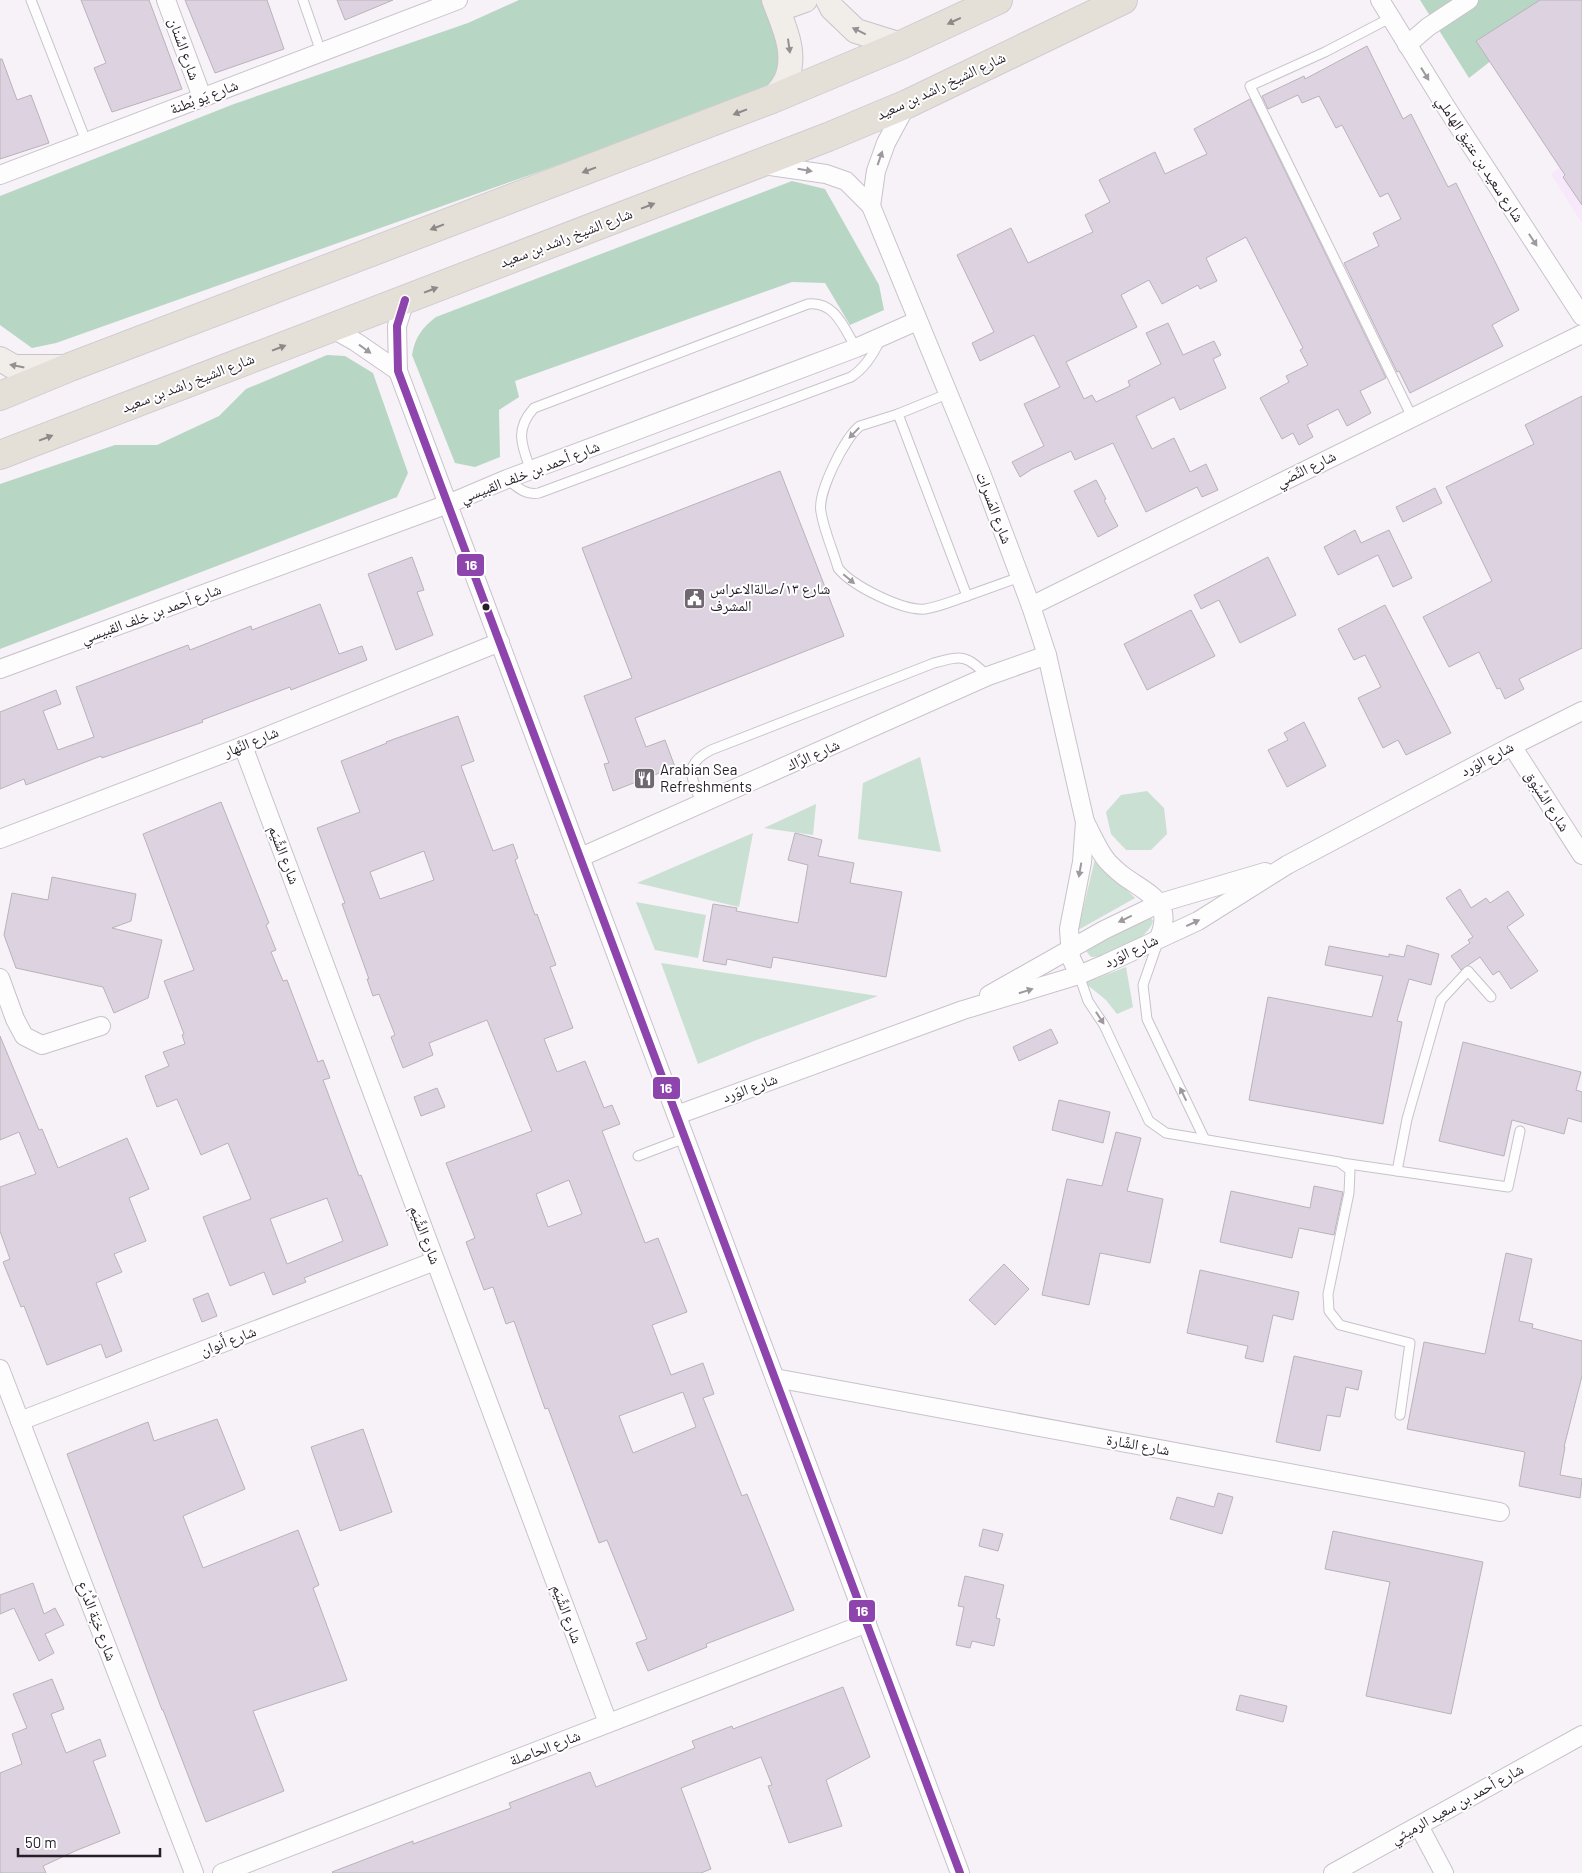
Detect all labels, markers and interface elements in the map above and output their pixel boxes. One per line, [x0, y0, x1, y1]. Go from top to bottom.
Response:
street label: شارع السِّنان [163, 15, 205, 83]
one-way arrow [947, 17, 961, 25]
one-way arrow [852, 27, 867, 35]
one-way arrow [785, 39, 793, 55]
street label: شارع الشيخ راشد بن سعيد [873, 47, 1009, 125]
one-way arrow [1421, 67, 1430, 80]
street label: شارع يَو بُطنة [167, 75, 241, 119]
street label: شارع سعيد بن عتيق الهاملي [1430, 92, 1529, 227]
one-way arrow [733, 109, 748, 116]
one-way arrow [876, 150, 884, 165]
one-way arrow [581, 166, 596, 174]
one-way arrow [797, 167, 813, 175]
one-way arrow [640, 202, 655, 209]
street label: شارع الشيخ راشد بن سعيد [497, 203, 635, 272]
one-way arrow [429, 224, 444, 231]
one-way arrow [1528, 233, 1537, 246]
one-way arrow [423, 285, 438, 293]
one-way arrow [358, 343, 371, 354]
one-way arrow [272, 344, 287, 352]
street label: شارع الشيخ راشد بن سعيد [119, 348, 257, 417]
one-way arrow [9, 361, 25, 369]
one-way arrow [848, 426, 860, 438]
one-way arrow [38, 433, 53, 441]
street label: شارع أحمد بن خلف القبيسي [457, 436, 603, 510]
street label: شارع النِّصَي [1273, 446, 1340, 494]
street label: شارع المَسرات [971, 469, 1017, 547]
line badge: 16 [456, 553, 485, 577]
text: 16 [465, 556, 478, 573]
one-way arrow [842, 574, 855, 585]
street label: شارع أحمد بن خلف القبيسي [78, 579, 225, 650]
place label: شارع ١٣/صالةالاعراس المشرف [710, 579, 830, 615]
public building icon: شارع ١٣/صالةالاعراس المشرف [682, 586, 706, 610]
unlabelled marker [481, 602, 491, 612]
street label: شارع النَّهار [219, 722, 282, 763]
street label: شارع الرَّاك [783, 734, 843, 776]
street label: شارع الوَرد [1457, 737, 1517, 781]
place label: Arabian Sea Refreshments [660, 760, 752, 795]
street label: شارع السُّبُوق [1520, 766, 1574, 836]
restaurant icon: Arabian Sea Refreshments [632, 767, 656, 791]
street label: شارع الشِّيَم [264, 823, 304, 887]
one-way arrow [1076, 862, 1084, 878]
one-way arrow [1118, 916, 1132, 924]
one-way arrow [1186, 919, 1200, 927]
street label: شارع الوَرد [1101, 930, 1161, 972]
one-way arrow [1019, 986, 1034, 994]
one-way arrow [1095, 1012, 1104, 1025]
street label: شارع الوَرد [720, 1069, 780, 1107]
line badge: 16 [652, 1076, 681, 1100]
text: 16 [660, 1079, 673, 1096]
one-way arrow [1178, 1087, 1186, 1101]
street label: شارع الشِّيَم [405, 1203, 445, 1267]
street label: شارع أَنوان [196, 1319, 259, 1361]
street label: شارع الشَّارة [1105, 1430, 1171, 1460]
street label: شارع خبَة الدُّرُع [73, 1578, 121, 1664]
street label: شارع الشِّيَم [547, 1582, 587, 1646]
line badge: 16 [848, 1599, 876, 1623]
text: 16 [856, 1602, 869, 1619]
street label: شارع الحاصلة [507, 1725, 583, 1771]
street label: شارع أحمد بن سعيد الرميثي [1387, 1759, 1528, 1850]
scale bar [18, 1826, 160, 1858]
text: 50 m [25, 1833, 57, 1851]

